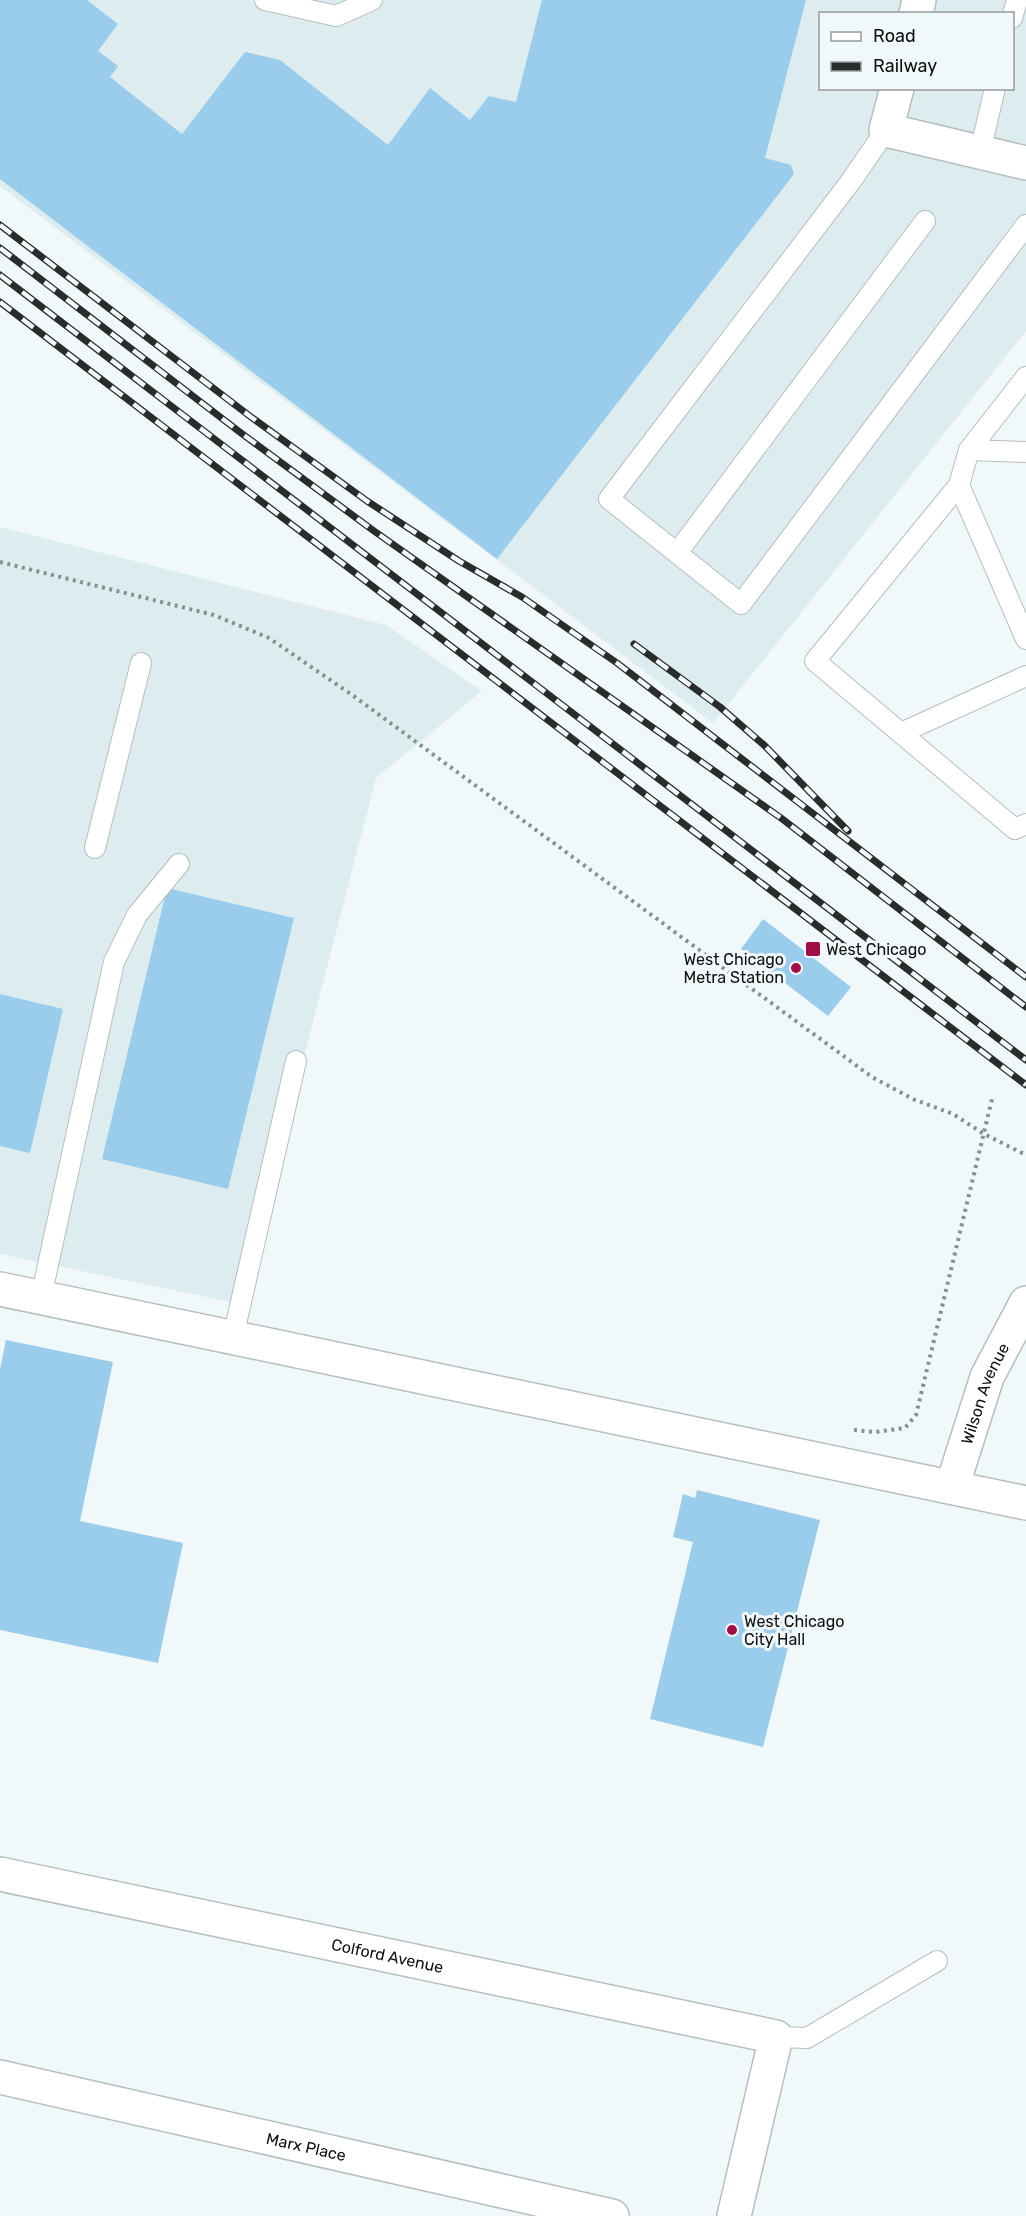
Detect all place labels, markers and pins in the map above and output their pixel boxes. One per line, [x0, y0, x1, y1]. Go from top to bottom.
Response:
marker: West Chicago [804, 940, 822, 958]
place label: West Chicago [826, 940, 926, 959]
place label: West Chicago Metra Station [683, 950, 784, 987]
marker: West Chicago Metra Station [789, 961, 803, 975]
place label: West Chicago City Hall [744, 1612, 844, 1649]
marker: West Chicago City Hall [725, 1623, 739, 1637]

